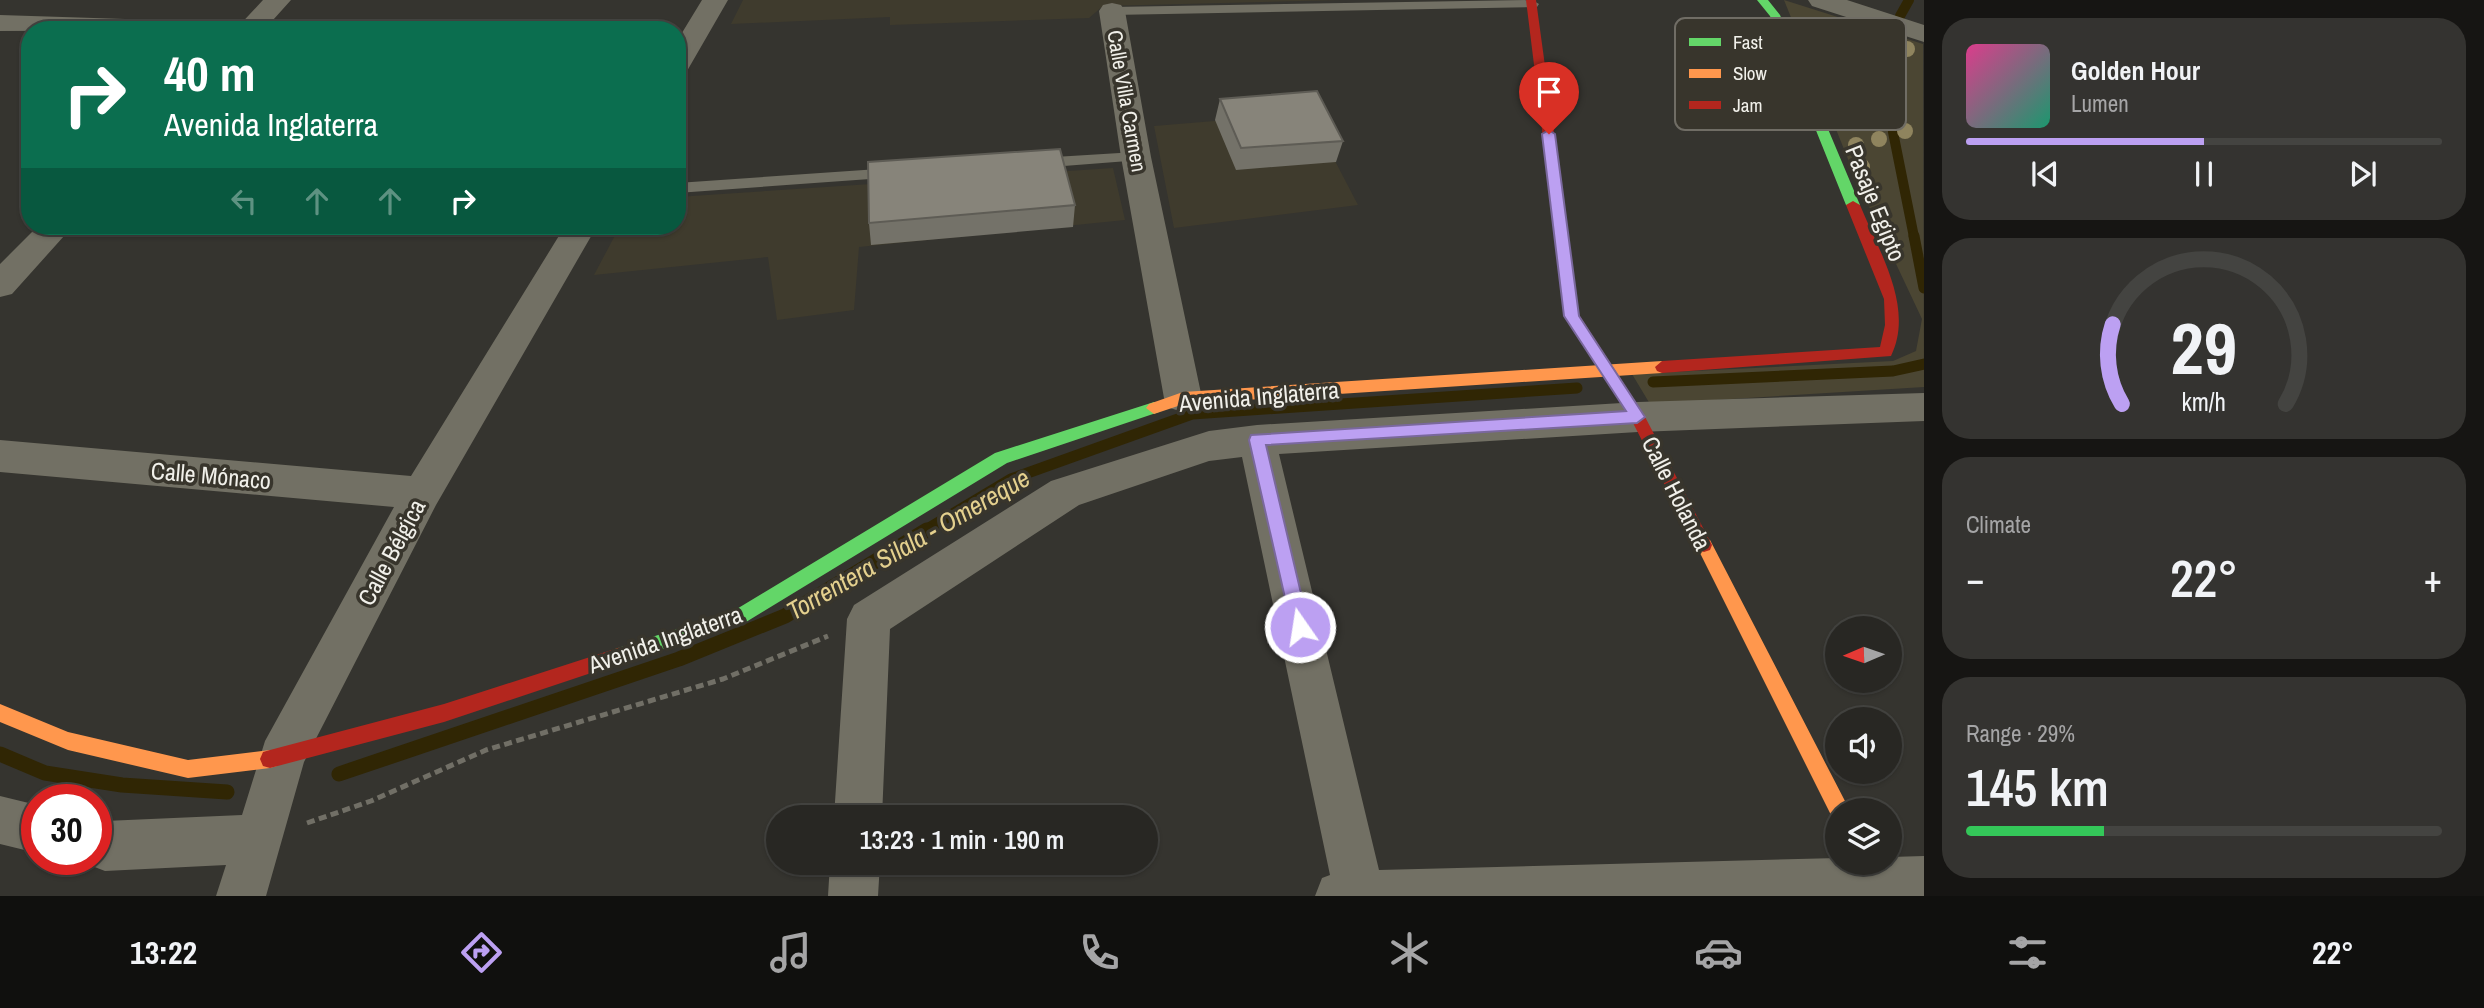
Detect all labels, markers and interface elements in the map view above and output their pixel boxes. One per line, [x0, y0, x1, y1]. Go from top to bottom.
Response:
legend [1675, 18, 1906, 130]
street label: Calle Villa Carmen [1100, 28, 1154, 174]
text: Fast [1733, 29, 1763, 55]
text: 40 m [164, 40, 256, 106]
icon: right [49, 49, 140, 140]
text: Golden Hour [2071, 53, 2200, 88]
text: Slow [1733, 60, 1768, 86]
pin [1519, 62, 1579, 134]
icon: arrive [1530, 73, 1568, 111]
text: Lumen [2071, 88, 2129, 119]
text: Jam [1733, 92, 1762, 118]
text: Avenida Inglaterra [164, 103, 378, 146]
street label: Pasaje Egipto [1838, 140, 1914, 266]
icon: previous [2026, 155, 2064, 193]
icon: pause [2185, 155, 2223, 193]
icon: next [2344, 155, 2382, 193]
icon: left [225, 182, 263, 220]
icon: ahead [298, 182, 336, 220]
icon: ahead [371, 182, 409, 220]
icon: right [444, 182, 482, 220]
text: 29 [2171, 300, 2237, 398]
street label: Avenida Inglaterra [1177, 373, 1340, 419]
text: km/h [2182, 385, 2226, 419]
street label: Calle Holanda [1635, 431, 1719, 555]
street label: Calle Mónaco [150, 454, 272, 496]
water label: Torrentera Silala - Omereque [780, 460, 1036, 628]
street label: Calle Bélgica [350, 493, 432, 611]
text: Climate [1966, 509, 2031, 540]
text: 22° [2170, 543, 2238, 613]
text: − [1966, 553, 1984, 604]
text: + [2424, 553, 2442, 604]
position arrow [1263, 590, 1337, 664]
street label: Avenida Inglaterra [583, 598, 746, 681]
north arrow [1825, 616, 1902, 693]
map controls [1825, 616, 1902, 875]
button: sound [1825, 707, 1902, 784]
text: Range · 29% [1966, 718, 2075, 749]
text: 145 km [1966, 752, 2109, 822]
speed limit sign: 30 [21, 784, 112, 875]
button: layers [1825, 798, 1902, 875]
text: 13:23 · 1 min · 190 m [860, 822, 1064, 857]
icon: directions [457, 928, 506, 977]
icon: music [766, 928, 815, 977]
icon: phone [1075, 928, 1124, 977]
icon: climate [1385, 928, 1434, 977]
icon: car [1694, 928, 1743, 977]
icon: filters [2003, 928, 2052, 977]
text: 13:22 [130, 931, 197, 974]
text: 22° [2312, 931, 2354, 974]

